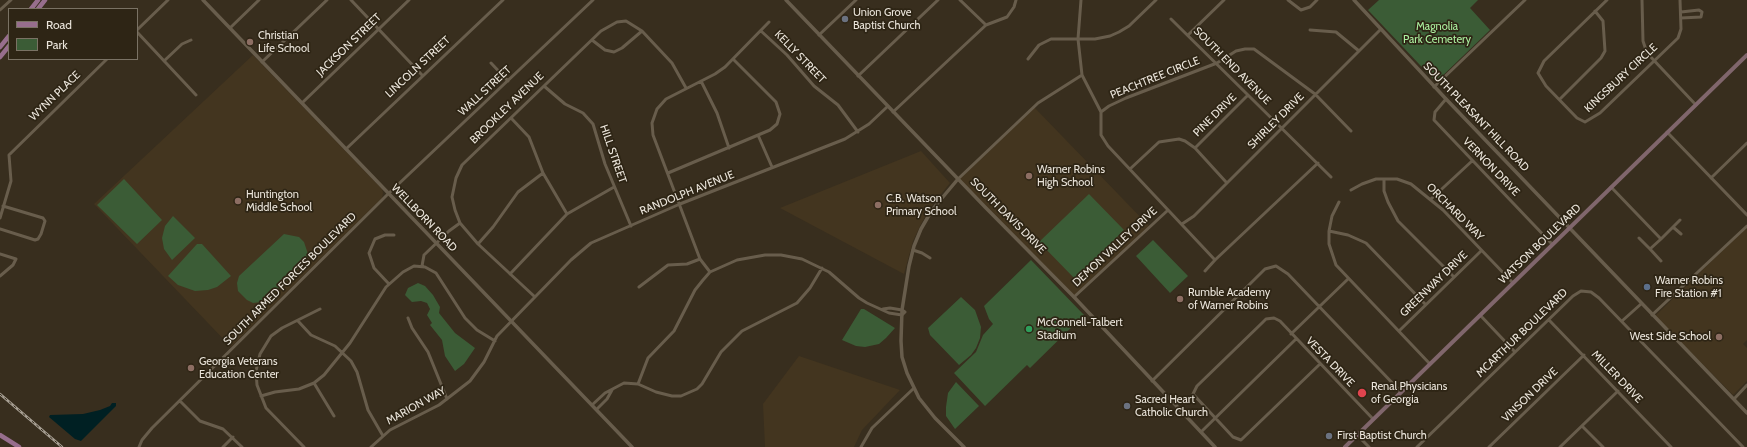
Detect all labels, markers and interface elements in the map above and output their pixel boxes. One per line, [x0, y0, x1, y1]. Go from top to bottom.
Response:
place label: Union Grove Baptist Church [853, 6, 920, 32]
legend [8, 8, 138, 60]
street label: JACKSON STREET [314, 11, 384, 79]
marker: Union Grove Baptist Church [840, 14, 850, 24]
text: Road [46, 17, 72, 32]
park label: Magnolia Park Cemetery [1403, 20, 1471, 46]
street label: SOUTH END AVENUE [1191, 25, 1273, 107]
street label: KELLY STREET [772, 28, 828, 86]
place label: Christian Life School [258, 29, 310, 55]
street label: LINCOLN STREET [383, 34, 453, 100]
text: Park [46, 37, 68, 52]
marker: Christian Life School [245, 37, 255, 47]
street label: KINGSBURY CIRCLE [1582, 41, 1660, 115]
street label: PEACHTREE CIRCLE [1108, 54, 1202, 102]
street label: SOUTH PLEASANT HILL ROAD [1420, 60, 1532, 174]
street label: WALL STREET [456, 63, 514, 119]
street label: WYNN PLACE [27, 68, 83, 124]
street label: BROOKLEY AVENUE [467, 69, 547, 147]
street label: SHIRLEY DRIVE [1245, 90, 1307, 152]
street label: PINE DRIVE [1191, 91, 1239, 139]
street label: HILL STREET [597, 123, 629, 185]
street label: VERNON DRIVE [1460, 135, 1522, 199]
place label: Warner Robins High School [1037, 163, 1105, 189]
street label: RANDOLPH AVENUE [638, 168, 736, 218]
marker: Warner Robins High School [1024, 171, 1034, 181]
street label: SOUTH DAVIS DRIVE [967, 175, 1049, 257]
street label: WELLBORN ROAD [388, 181, 460, 255]
street label: ORCHARD WAY [1424, 181, 1486, 243]
place label: Huntington Middle School [246, 188, 312, 214]
place label: C.B. Watson Primary School [886, 192, 957, 218]
marker: Huntington Middle School [233, 196, 243, 206]
marker: C.B. Watson Primary School [873, 200, 883, 210]
street label: WATSON BOULEVARD [1496, 201, 1584, 287]
street label: DEMON VALLEY DRIVE [1070, 204, 1160, 290]
street label: SOUTH ARMED FORCES BOULEVARD [221, 210, 359, 348]
street label: GREENWAY DRIVE [1397, 248, 1471, 320]
place label: Warner Robins Fire Station #1 [1655, 274, 1723, 300]
marker: Warner Robins Fire Station #1 [1642, 282, 1652, 292]
place label: Rumble Academy of Warner Robins [1188, 286, 1270, 312]
street label: MCARTHUR BOULEVARD [1474, 286, 1570, 380]
marker: Rumble Academy of Warner Robins [1175, 294, 1185, 304]
place label: McConnell-Talbert Stadium [1037, 316, 1123, 342]
marker: McConnell-Talbert Stadium [1024, 324, 1034, 334]
place label: West Side School [1630, 330, 1711, 344]
marker: West Side School [1714, 332, 1724, 342]
street label: VESTA DRIVE [1303, 334, 1357, 390]
street label: MILLER DRIVE [1589, 348, 1645, 406]
place label: Georgia Veterans Education Center [199, 355, 279, 381]
marker: Georgia Veterans Education Center [186, 363, 196, 373]
street label: VINSON DRIVE [1499, 365, 1561, 425]
place label: Renal Physicians of Georgia [1371, 380, 1447, 406]
street label: MARION WAY [384, 384, 448, 428]
marker: Renal Physicians of Georgia [1356, 387, 1368, 399]
place label: Sacred Heart Catholic Church [1135, 393, 1208, 419]
marker: Sacred Heart Catholic Church [1122, 401, 1132, 411]
place label: First Baptist Church [1337, 429, 1427, 443]
marker: First Baptist Church [1324, 431, 1334, 441]

